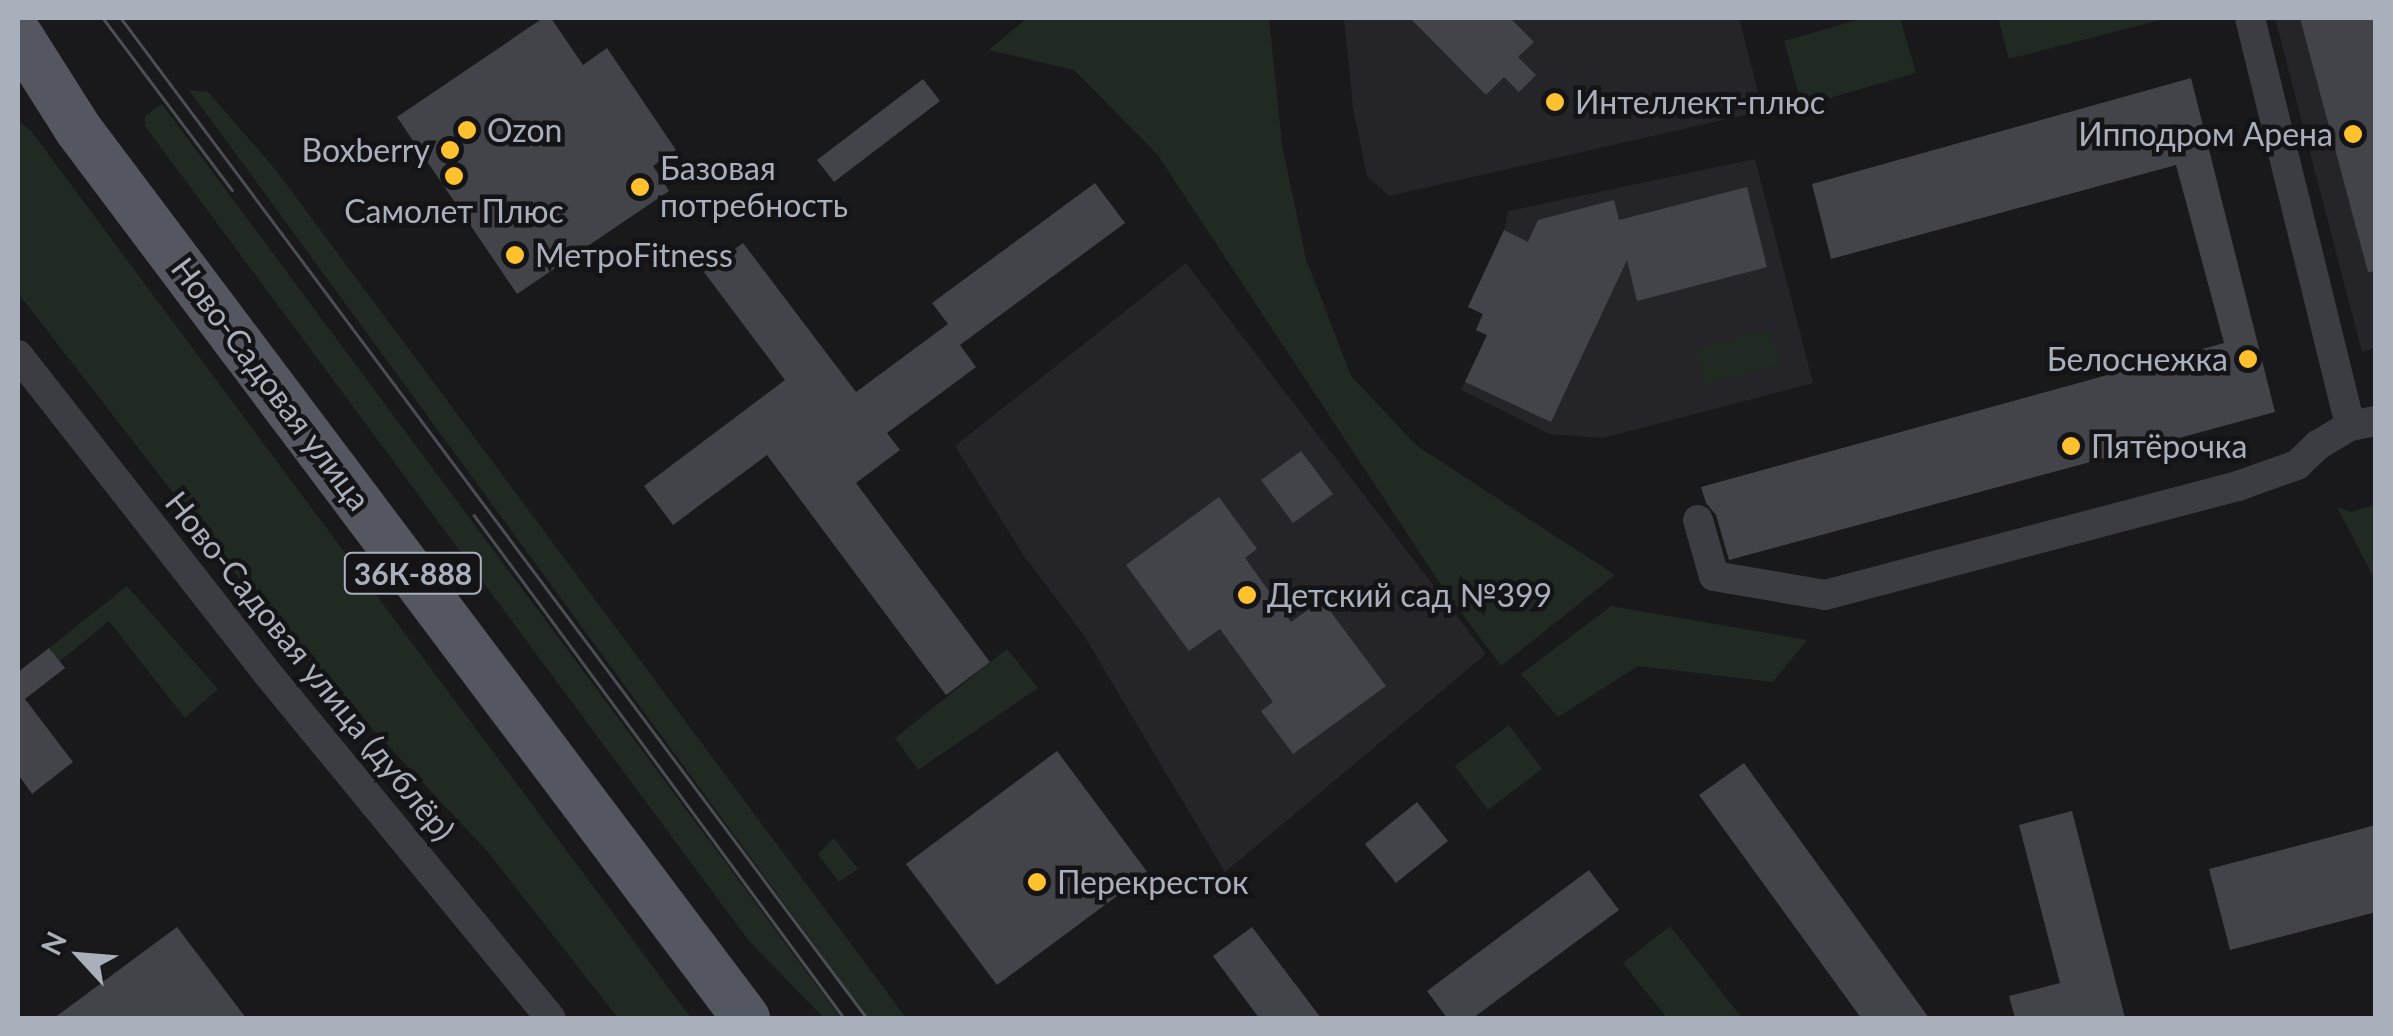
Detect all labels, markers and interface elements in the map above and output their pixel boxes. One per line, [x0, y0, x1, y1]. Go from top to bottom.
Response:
place label: Интеллект-плюс [1575, 83, 1825, 121]
marker: Интеллект-плюс [1544, 91, 1566, 113]
place label: Ozon [487, 111, 562, 149]
place label: Ипподром Арена [2078, 115, 2333, 153]
marker: Ozon [456, 119, 478, 141]
marker: Ипподром Арена [2342, 123, 2364, 145]
place label: Boxberry [302, 131, 430, 169]
marker: Boxberry [439, 139, 461, 161]
place label: Базовая потребность [660, 150, 848, 225]
marker: Самолет Плюс [443, 165, 465, 187]
marker: Базовая потребность [629, 176, 651, 198]
place label: Самолет Плюс [344, 192, 564, 230]
place label: МетроFitness [535, 236, 733, 274]
marker: МетроFitness [504, 244, 526, 266]
street label: Ново-Садовая улица [164, 250, 378, 518]
place label: Белоснежка [2047, 340, 2228, 378]
marker: Белоснежка [2237, 348, 2259, 370]
place label: Пятёрочка [2091, 427, 2247, 465]
marker: Пятёрочка [2060, 435, 2082, 457]
street label: Ново-Садовая улица (дублёр) [157, 484, 463, 848]
road number: 36К-888 [343, 548, 483, 598]
place label: Детский сад №399 [1267, 576, 1552, 614]
marker: Детский сад №399 [1236, 584, 1258, 606]
place label: Перекресток [1057, 863, 1249, 901]
marker: Перекресток [1026, 871, 1048, 893]
north arrow [30, 906, 130, 1006]
text: N [33, 926, 73, 960]

